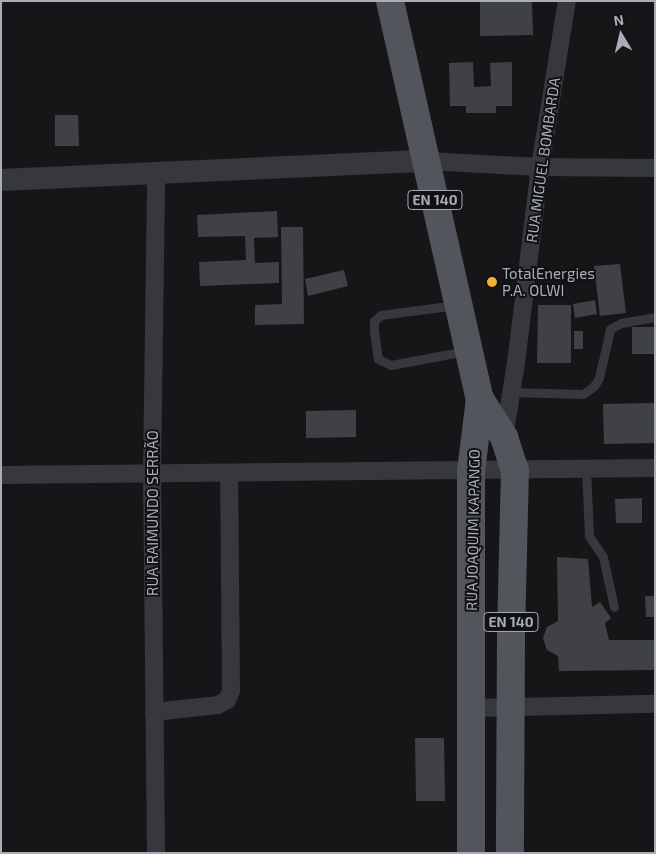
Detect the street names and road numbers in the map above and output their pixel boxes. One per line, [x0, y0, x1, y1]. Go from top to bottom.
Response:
street label: RUA MIGUEL BOMBARDA [522, 76, 564, 244]
road number: EN 140 [406, 188, 464, 212]
street label: RUA RAIMUNDO SERRÃO [144, 430, 162, 596]
street label: RUA JOAQUIM KAPANGO [463, 449, 483, 611]
road number: EN 140 [482, 610, 540, 634]

